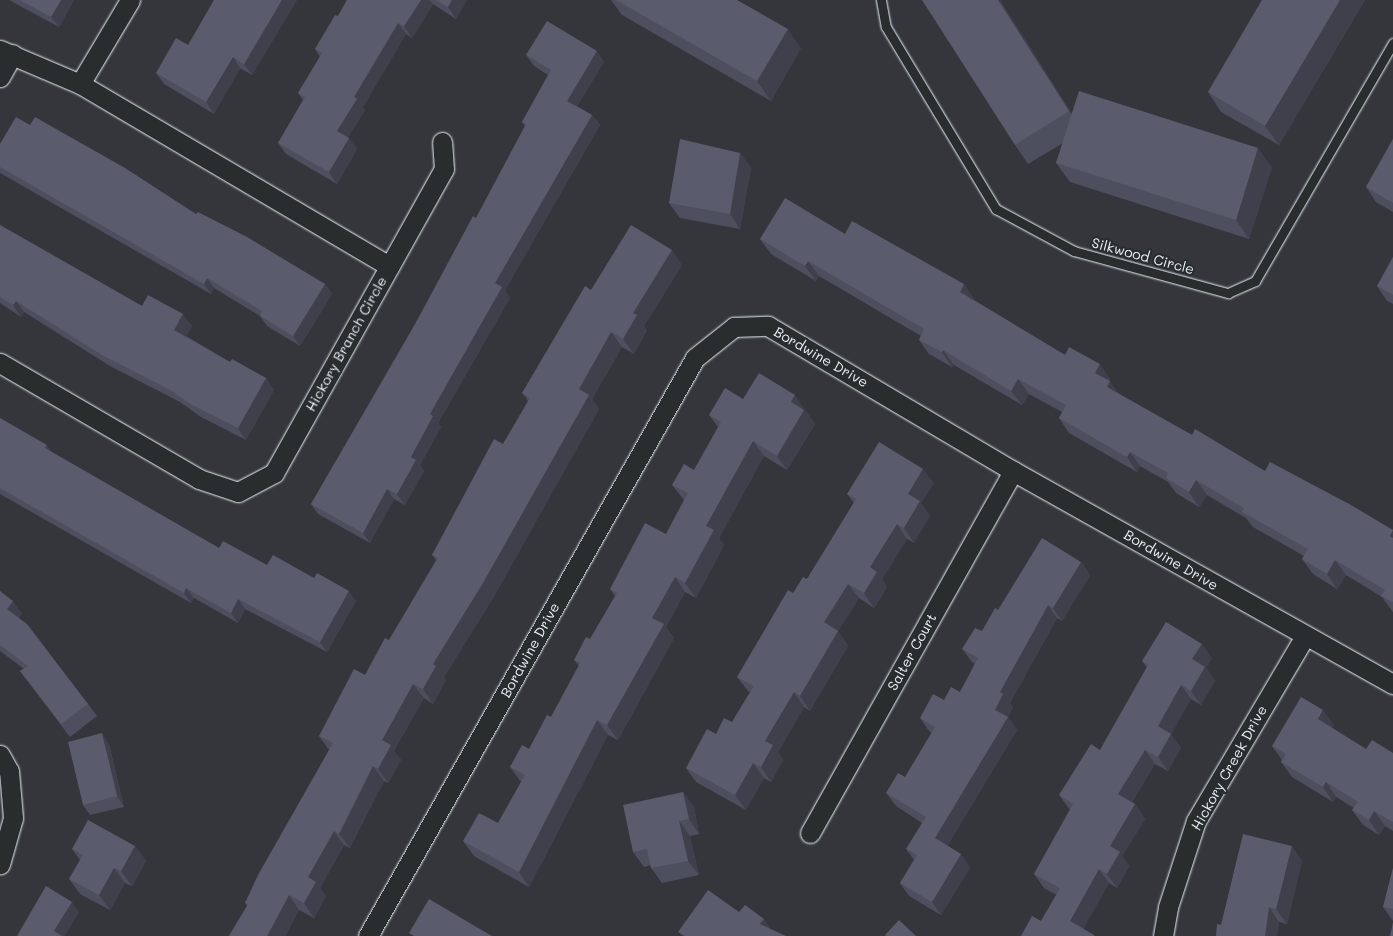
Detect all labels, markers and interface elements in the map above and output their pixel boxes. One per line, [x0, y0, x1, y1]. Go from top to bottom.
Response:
street label: Silkwood Circle [1090, 234, 1196, 278]
street label: Hickory Branch Circle [302, 274, 390, 414]
street label: Bordwine Drive [771, 323, 871, 391]
street label: Bordwine Drive [1121, 526, 1221, 594]
street label: Bordwine Drive [497, 600, 563, 700]
street label: Salter Court [884, 610, 940, 694]
street label: Hickory Creek Drive [1188, 703, 1270, 833]

